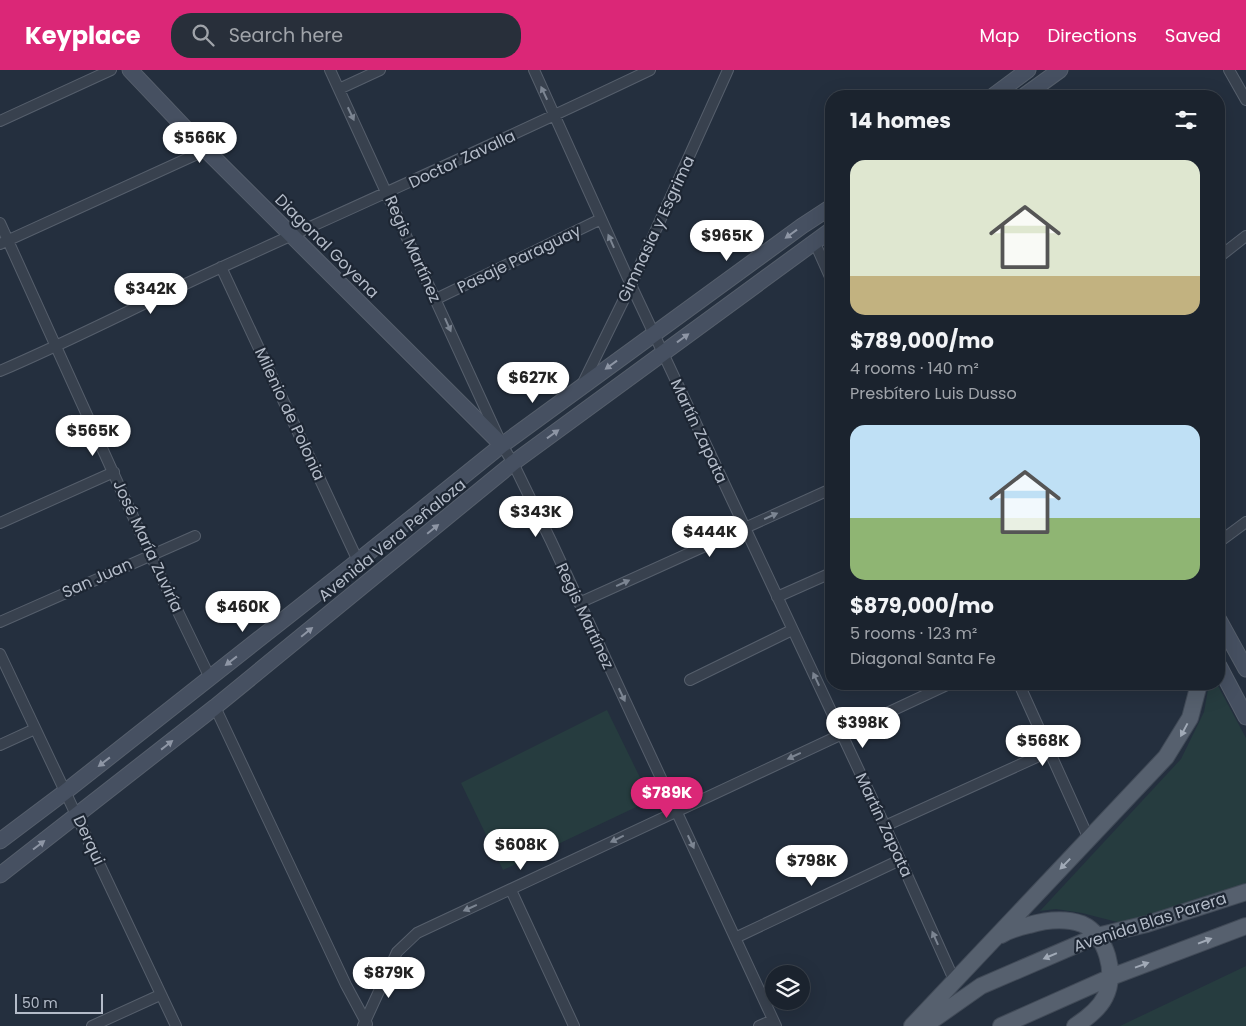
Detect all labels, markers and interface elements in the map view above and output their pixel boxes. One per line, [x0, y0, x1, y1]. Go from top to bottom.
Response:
search box [171, 13, 521, 58]
text: Keyplace [25, 19, 141, 52]
icon: search [189, 21, 217, 49]
text: Search here [229, 22, 343, 49]
text: Map [980, 23, 1019, 48]
text: Directions [1047, 23, 1137, 48]
text: Saved [1165, 23, 1221, 48]
one-way arrow [540, 86, 548, 100]
text: 14 homes [850, 106, 951, 135]
icon: filters [1172, 106, 1200, 134]
one-way arrow [347, 107, 355, 121]
pin: $566K [165, 122, 235, 164]
street label: Doctor Zavalla [405, 124, 519, 194]
text: $566K [174, 126, 226, 149]
street label: Gimnasia y Esgrima [612, 152, 700, 306]
street label: Diagonal Goyena [270, 189, 384, 303]
street label: Regis Martínez [379, 192, 447, 306]
icon: home [980, 192, 1070, 282]
street label: Pasaje Paraguay [453, 219, 585, 299]
pin: $965K [692, 220, 762, 262]
text: $965K [701, 224, 753, 247]
one-way arrow [784, 229, 798, 239]
one-way arrow [607, 234, 615, 248]
pin: $342K [116, 272, 186, 315]
text: $342K [125, 277, 177, 300]
one-way arrow [444, 318, 452, 332]
text: $789,000/mo [850, 326, 994, 355]
one-way arrow [676, 333, 690, 343]
street label: Milenio de Polonia [249, 344, 331, 484]
text: 4 rooms · 140 m² [850, 357, 979, 380]
one-way arrow [604, 360, 618, 370]
pin: $627K [498, 362, 568, 404]
text: $627K [508, 366, 558, 389]
street label: Martín Zapata [665, 375, 733, 487]
text: Presbítero Luis Dusso [850, 382, 1017, 405]
pin: $565K [58, 414, 128, 457]
text: $565K [67, 419, 119, 442]
one-way arrow [546, 429, 560, 439]
icon: home [980, 457, 1070, 547]
street label: Avenida Vera Peñaloza [313, 473, 471, 607]
street label: José María Zuviría [107, 476, 189, 616]
pin: $343K [501, 496, 571, 538]
text: $343K [510, 500, 562, 523]
one-way arrow [764, 512, 778, 520]
pin: $444K [675, 516, 745, 558]
text: $444K [683, 520, 737, 543]
one-way arrow [426, 524, 439, 535]
street label: San Juan [58, 552, 136, 604]
street label: Regis Martínez [550, 559, 620, 673]
one-way arrow [616, 579, 630, 587]
pin: $460K [208, 590, 278, 633]
text: $879,000/mo [850, 591, 994, 620]
text: $460K [216, 595, 270, 618]
text: 5 rooms · 123 m² [850, 622, 977, 645]
one-way arrow [300, 627, 313, 638]
text: Diagonal Santa Fe [850, 647, 996, 670]
one-way arrow [225, 656, 238, 667]
one-way arrow [811, 672, 819, 686]
one-way arrow [618, 687, 626, 702]
pin: $398K [828, 706, 898, 749]
text: $398K [837, 711, 889, 734]
one-way arrow [1180, 722, 1188, 737]
pin: $568K [1008, 724, 1078, 767]
text: $568K [1017, 729, 1069, 752]
one-way arrow [160, 740, 173, 751]
one-way arrow [787, 752, 801, 760]
one-way arrow [97, 757, 110, 768]
street label: Martín Zapata [850, 769, 918, 881]
pin: $789K [632, 776, 702, 819]
text: $789K [642, 781, 692, 804]
street label: Derqui [68, 811, 110, 869]
pin: $608K [486, 828, 556, 871]
text: $608K [495, 833, 547, 856]
one-way arrow [687, 834, 696, 849]
one-way arrow [610, 835, 624, 843]
one-way arrow [32, 840, 45, 851]
pin: $798K [777, 844, 847, 887]
text: $798K [787, 849, 837, 872]
one-way arrow [1059, 858, 1071, 870]
street label: Avenida Blas Parera [1071, 886, 1229, 958]
one-way arrow [463, 905, 477, 913]
one-way arrow [931, 931, 939, 945]
one-way arrow [1197, 937, 1212, 945]
one-way arrow [1043, 952, 1057, 960]
pin: $879K [354, 956, 424, 999]
text: $879K [364, 961, 414, 984]
one-way arrow [1135, 961, 1150, 969]
map controls [765, 965, 810, 1010]
button: layers [765, 965, 810, 1010]
scale bar [15, 991, 102, 1014]
text: 50 m [22, 993, 58, 1013]

